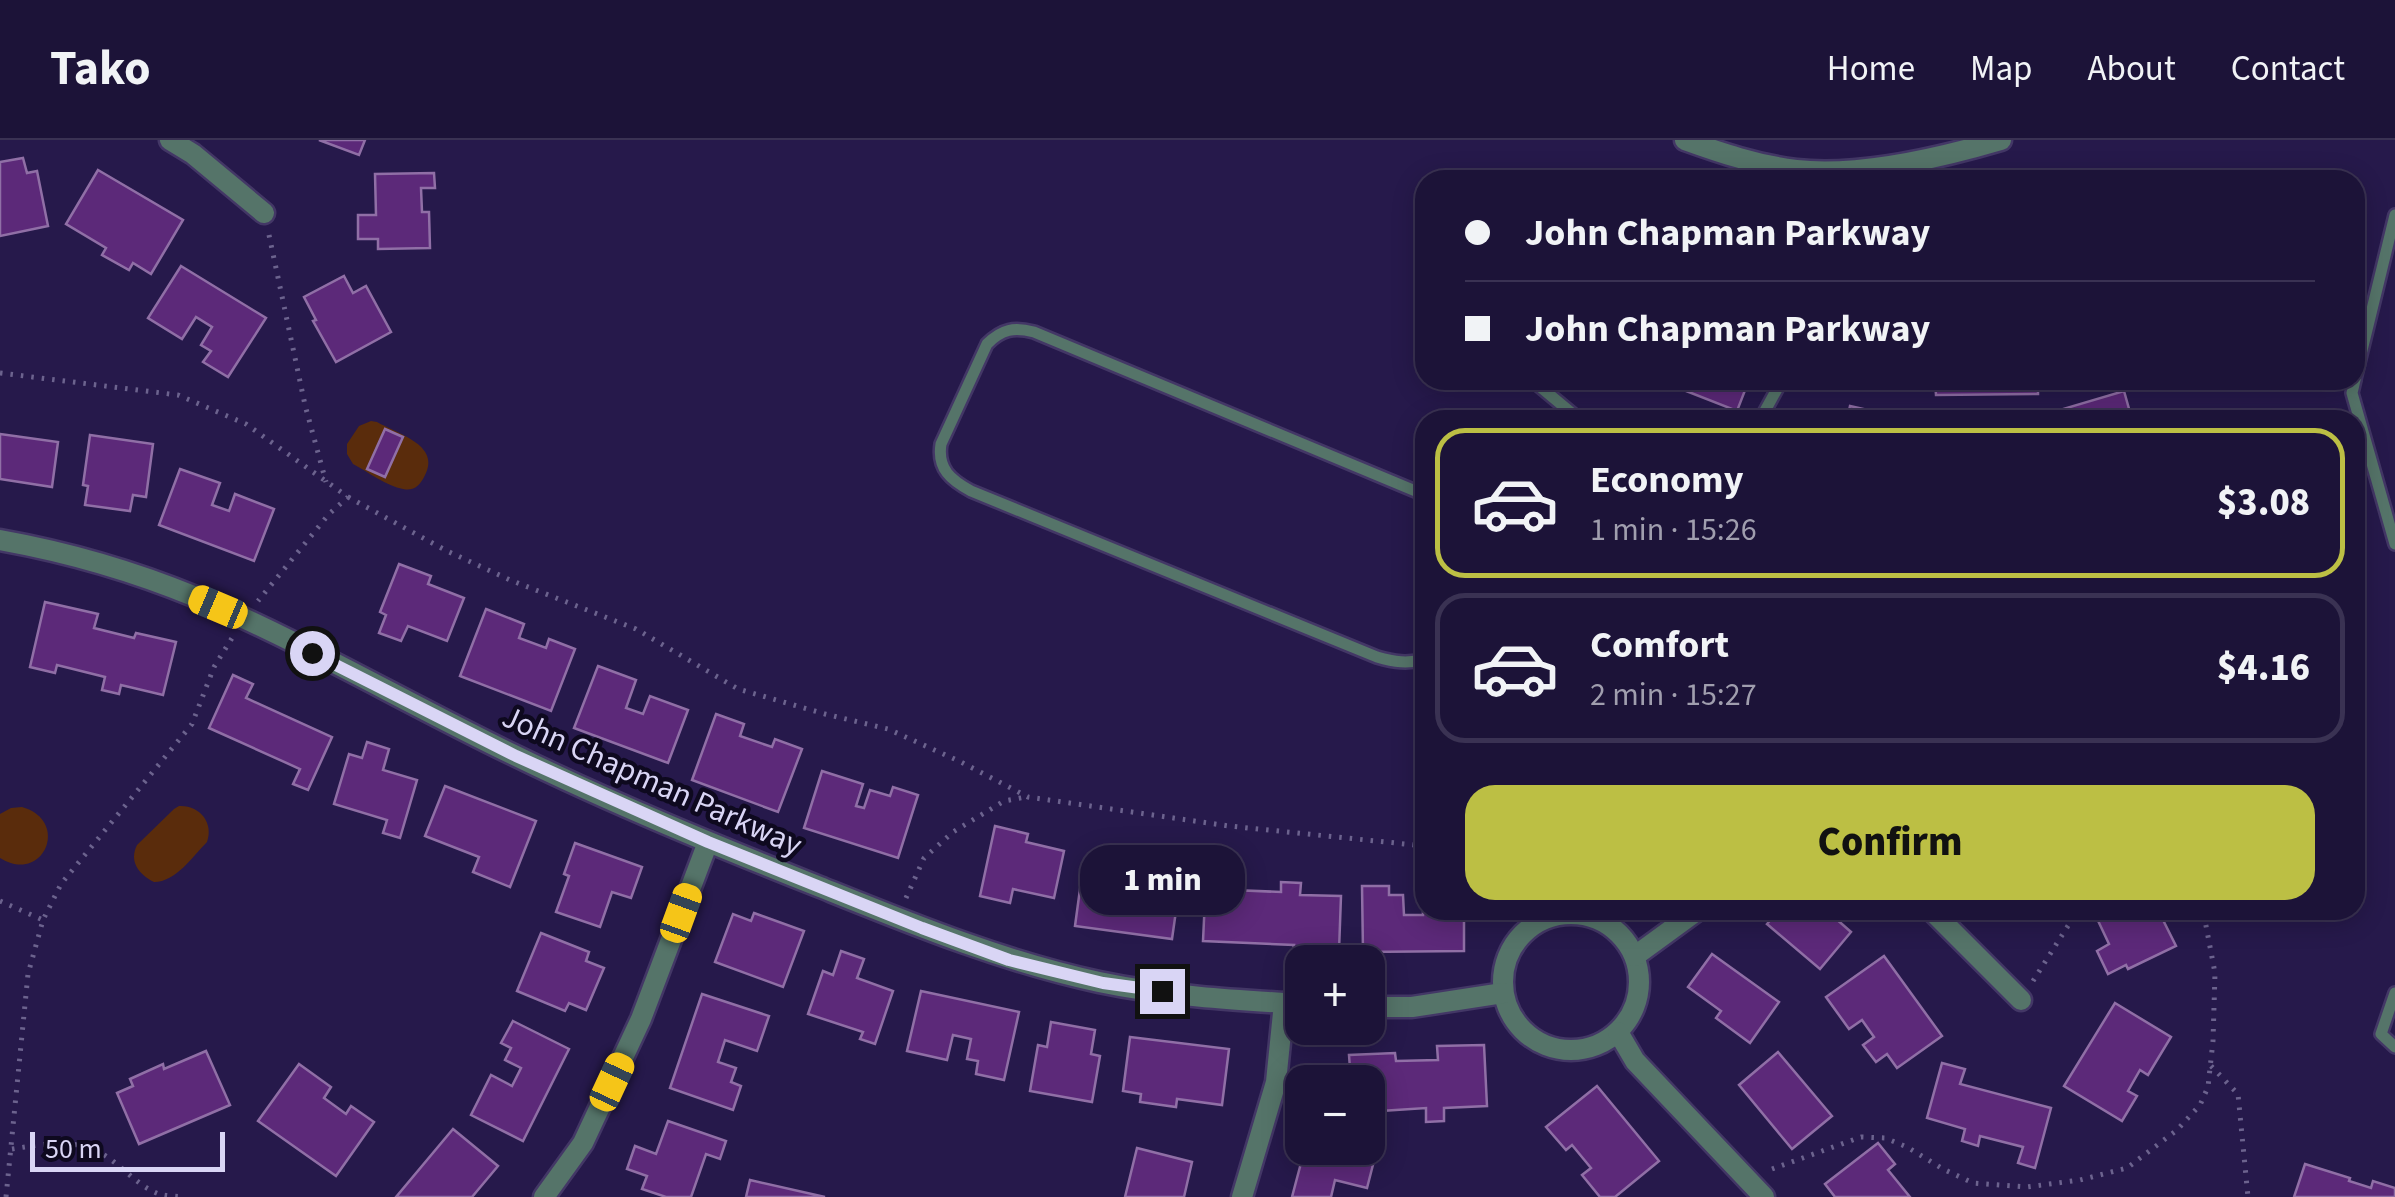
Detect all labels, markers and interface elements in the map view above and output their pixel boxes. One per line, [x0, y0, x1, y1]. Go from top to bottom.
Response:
text: Tako [50, 35, 151, 103]
text: Home [1827, 44, 1915, 94]
text: Map [1970, 44, 2033, 94]
text: About [2088, 44, 2176, 94]
text: Contact [2231, 44, 2345, 94]
text: John Chapman Parkway [1525, 206, 1930, 260]
text: John Chapman Parkway [1525, 302, 1930, 356]
text: Economy [1590, 453, 1743, 507]
icon: car [1470, 458, 1560, 548]
text: $3.08 [2217, 476, 2310, 530]
text: 1 min · 15:26 [1590, 507, 1757, 553]
car [185, 581, 251, 633]
text: Comfort [1590, 618, 1729, 672]
icon: car [1470, 623, 1560, 713]
route start [290, 631, 335, 676]
text: $4.16 [2217, 641, 2310, 695]
text: 2 min · 15:27 [1590, 672, 1757, 718]
street label: John Chapman Parkway [495, 694, 809, 868]
button: Confirm [1465, 785, 2315, 900]
callout: 1 min [1080, 846, 1244, 916]
text: 1 min [1123, 857, 1202, 903]
car [657, 880, 705, 946]
map controls [1285, 945, 1385, 1165]
button: + [1285, 945, 1385, 1045]
route end [1140, 969, 1185, 1014]
car [586, 1048, 638, 1116]
button: − [1285, 1065, 1385, 1165]
scale bar [30, 1127, 225, 1172]
text: 50 m [45, 1129, 102, 1169]

